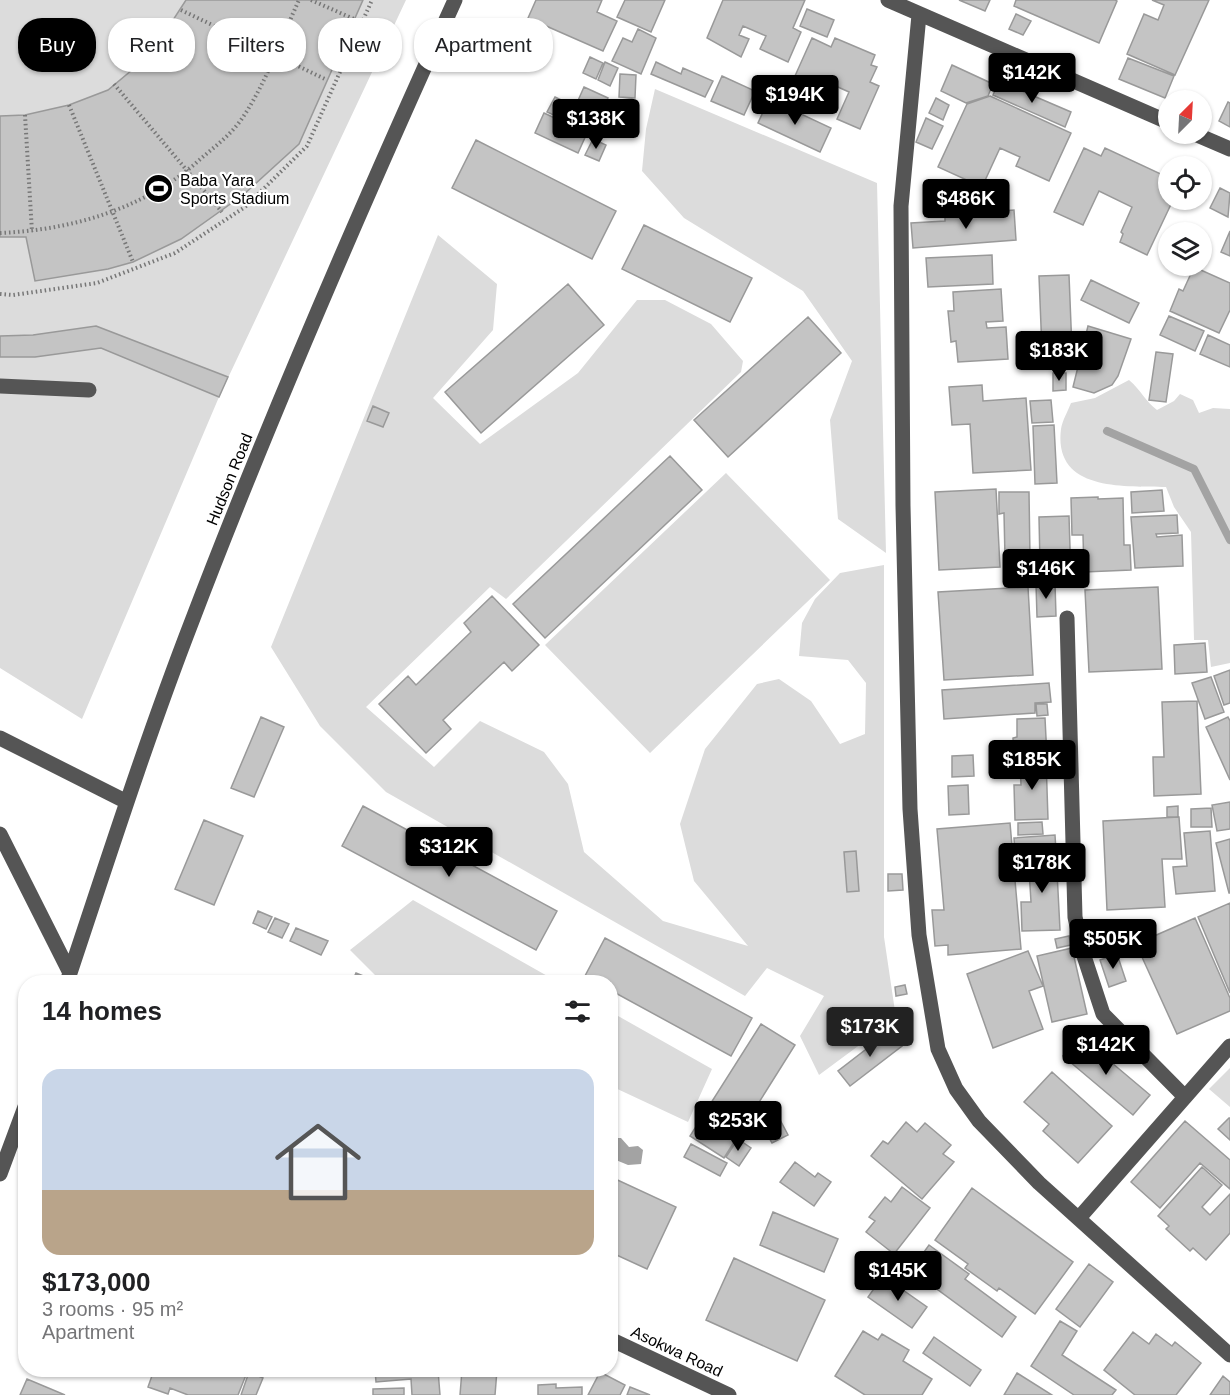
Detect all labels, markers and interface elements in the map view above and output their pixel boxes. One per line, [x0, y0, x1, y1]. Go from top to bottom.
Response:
chip: Buy [18, 18, 96, 72]
chip: Rent [108, 18, 195, 72]
chip: Filters [207, 18, 306, 72]
chip: New [318, 18, 402, 72]
chip: Apartment [414, 18, 553, 72]
pin: $142K [990, 53, 1074, 104]
text: $142K [1003, 61, 1061, 83]
pin: $194K [753, 75, 837, 126]
text: $194K [766, 83, 824, 105]
north arrow [1158, 90, 1212, 144]
map controls [1158, 90, 1212, 276]
pin: $138K [554, 99, 638, 150]
text: $138K [567, 107, 625, 129]
button: locate [1158, 156, 1212, 210]
place label: Baba Yara Sports Stadium [180, 172, 289, 207]
sports icon: Baba Yara Sports Stadium [143, 173, 175, 205]
pin: $486K [924, 179, 1008, 230]
text: $486K [937, 187, 995, 209]
button: layers [1158, 222, 1212, 276]
pin: $183K [1017, 331, 1101, 382]
text: $183K [1030, 339, 1088, 361]
street label: Hudson Road [203, 431, 256, 528]
pin: $146K [1004, 549, 1088, 600]
text: $146K [1017, 557, 1075, 579]
pin: $185K [990, 740, 1074, 791]
text: $185K [1003, 748, 1061, 770]
pin: $312K [407, 827, 491, 878]
text: $312K [420, 835, 478, 857]
pin: $178K [1000, 843, 1084, 894]
text: $178K [1013, 851, 1071, 873]
pin: $505K [1071, 919, 1155, 970]
text: $505K [1084, 927, 1142, 949]
icon: filters [561, 995, 594, 1028]
text: 14 homes [42, 996, 162, 1026]
pin: $173K [828, 1007, 912, 1058]
text: $173K [841, 1015, 899, 1037]
pin: $142K [1064, 1025, 1148, 1076]
text: $142K [1077, 1033, 1135, 1055]
pin: $253K [696, 1101, 780, 1152]
icon: home [264, 1108, 372, 1216]
text: $253K [709, 1109, 767, 1131]
pin: $145K [856, 1251, 940, 1302]
text: $145K [869, 1259, 927, 1281]
text: $173,000 [42, 1267, 150, 1297]
text: 3 rooms · 95 m² [42, 1298, 183, 1320]
text: Apartment [42, 1321, 134, 1343]
street label: Asokwa Road [628, 1323, 725, 1380]

